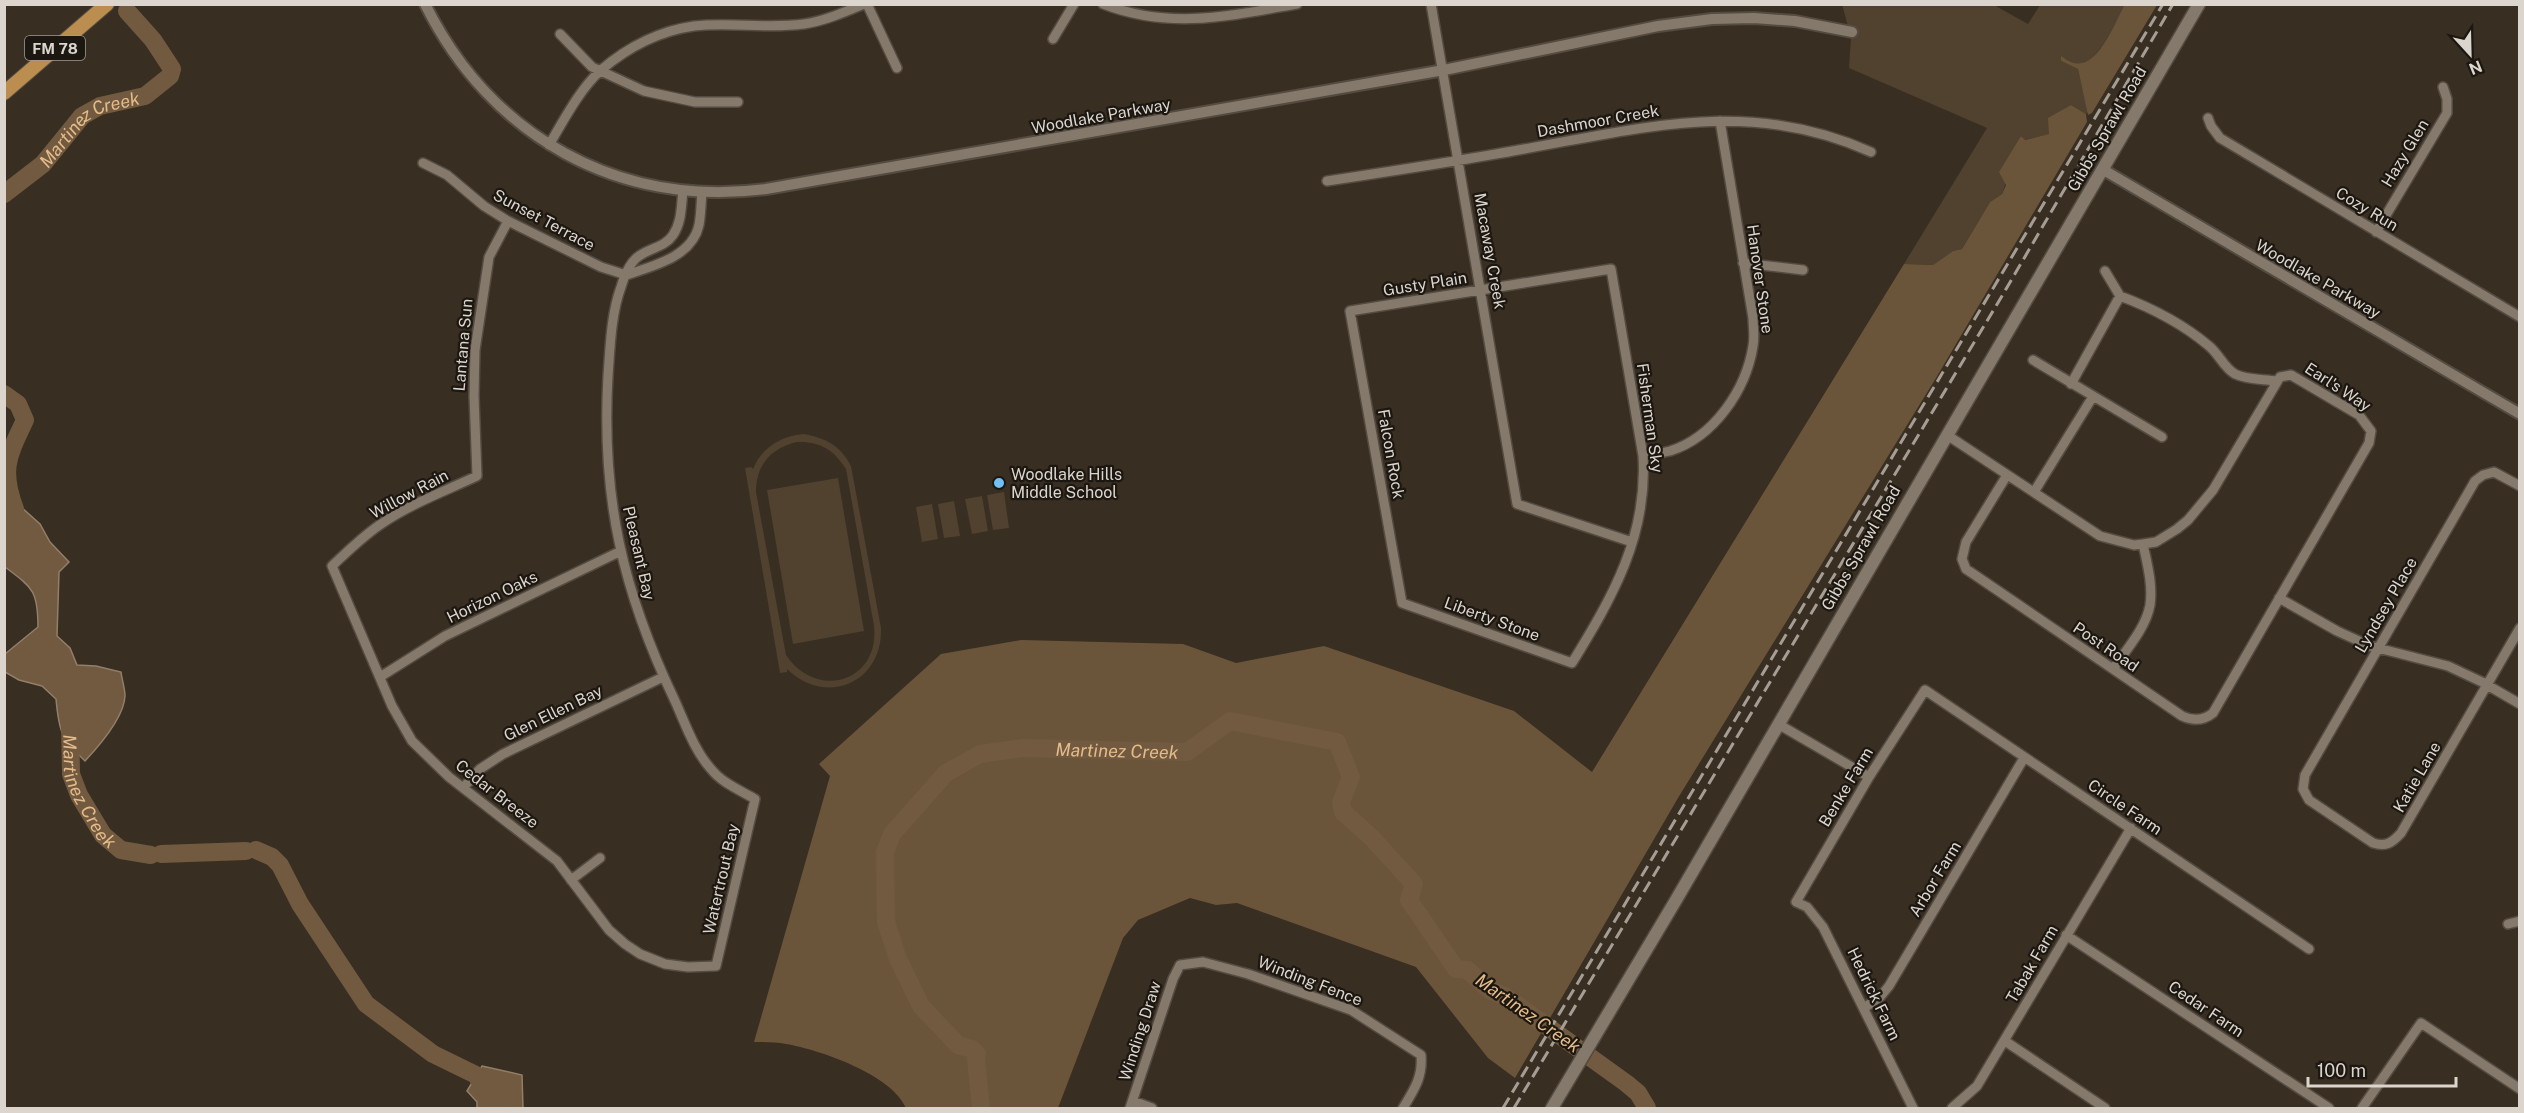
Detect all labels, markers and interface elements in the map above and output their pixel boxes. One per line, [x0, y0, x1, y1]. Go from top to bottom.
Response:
north arrow [2440, 24, 2500, 84]
road number: FM 78 [25, 36, 85, 60]
text: N [2466, 56, 2485, 79]
street label: Gibbs Sprawl Road [2064, 63, 2150, 195]
water label: Martinez Creek [34, 87, 141, 171]
street label: Woodlake Parkway [1030, 94, 1173, 138]
street label: Dashmoor Creek [1536, 101, 1660, 141]
street label: Hazy Glen [2377, 116, 2433, 190]
street label: Cozy Run [2332, 183, 2402, 235]
street label: Sunset Terrace [490, 185, 598, 255]
street label: Macaway Creek [1470, 191, 1510, 311]
street label: Hanover Stone [1743, 223, 1777, 335]
street label: Woodlake Parkway [2252, 235, 2384, 323]
street label: Gusty Plain [1382, 268, 1468, 300]
street label: Lantana Sun [449, 298, 477, 392]
street label: Earl's Way [2301, 359, 2375, 416]
street label: Fisherman Sky [1633, 362, 1667, 474]
street label: Falcon Rock [1374, 408, 1408, 500]
street label: Willow Rain [366, 465, 452, 523]
place label: Woodlake Hills Middle School [1011, 465, 1122, 502]
marker: Woodlake Hills Middle School [992, 476, 1006, 490]
street label: Gibbs Sprawl Road [1818, 482, 1904, 614]
street label: Pleasant Bay [619, 504, 659, 602]
street label: Lyndsey Place [2351, 554, 2421, 656]
street label: Horizon Oaks [444, 567, 540, 627]
street label: Liberty Stone [1442, 593, 1542, 645]
street label: Post Road [2070, 618, 2142, 676]
street label: Glen Ellen Bay [501, 681, 606, 745]
water label: Martinez Creek [60, 734, 121, 852]
water label: Martinez Creek [1055, 738, 1179, 762]
street label: Katie Lane [2389, 738, 2445, 816]
street label: Benke Farm [1815, 744, 1877, 830]
street label: Cedar Breeze [452, 756, 542, 832]
street label: Circle Farm [2084, 775, 2166, 839]
street label: Watertrout Bay [699, 821, 743, 936]
street label: Arbor Farm [1905, 838, 1965, 920]
street label: Tabak Farm [2002, 922, 2062, 1006]
street label: Hedrick Farm [1843, 945, 1905, 1043]
street label: Winding Fence [1255, 952, 1365, 1010]
water label: Martinez Creek [1472, 969, 1585, 1057]
street label: Cedar Farm [2165, 977, 2247, 1041]
street label: Winding Draw [1115, 978, 1165, 1083]
scale bar [2308, 1050, 2456, 1088]
text: 100 m [2317, 1060, 2366, 1081]

